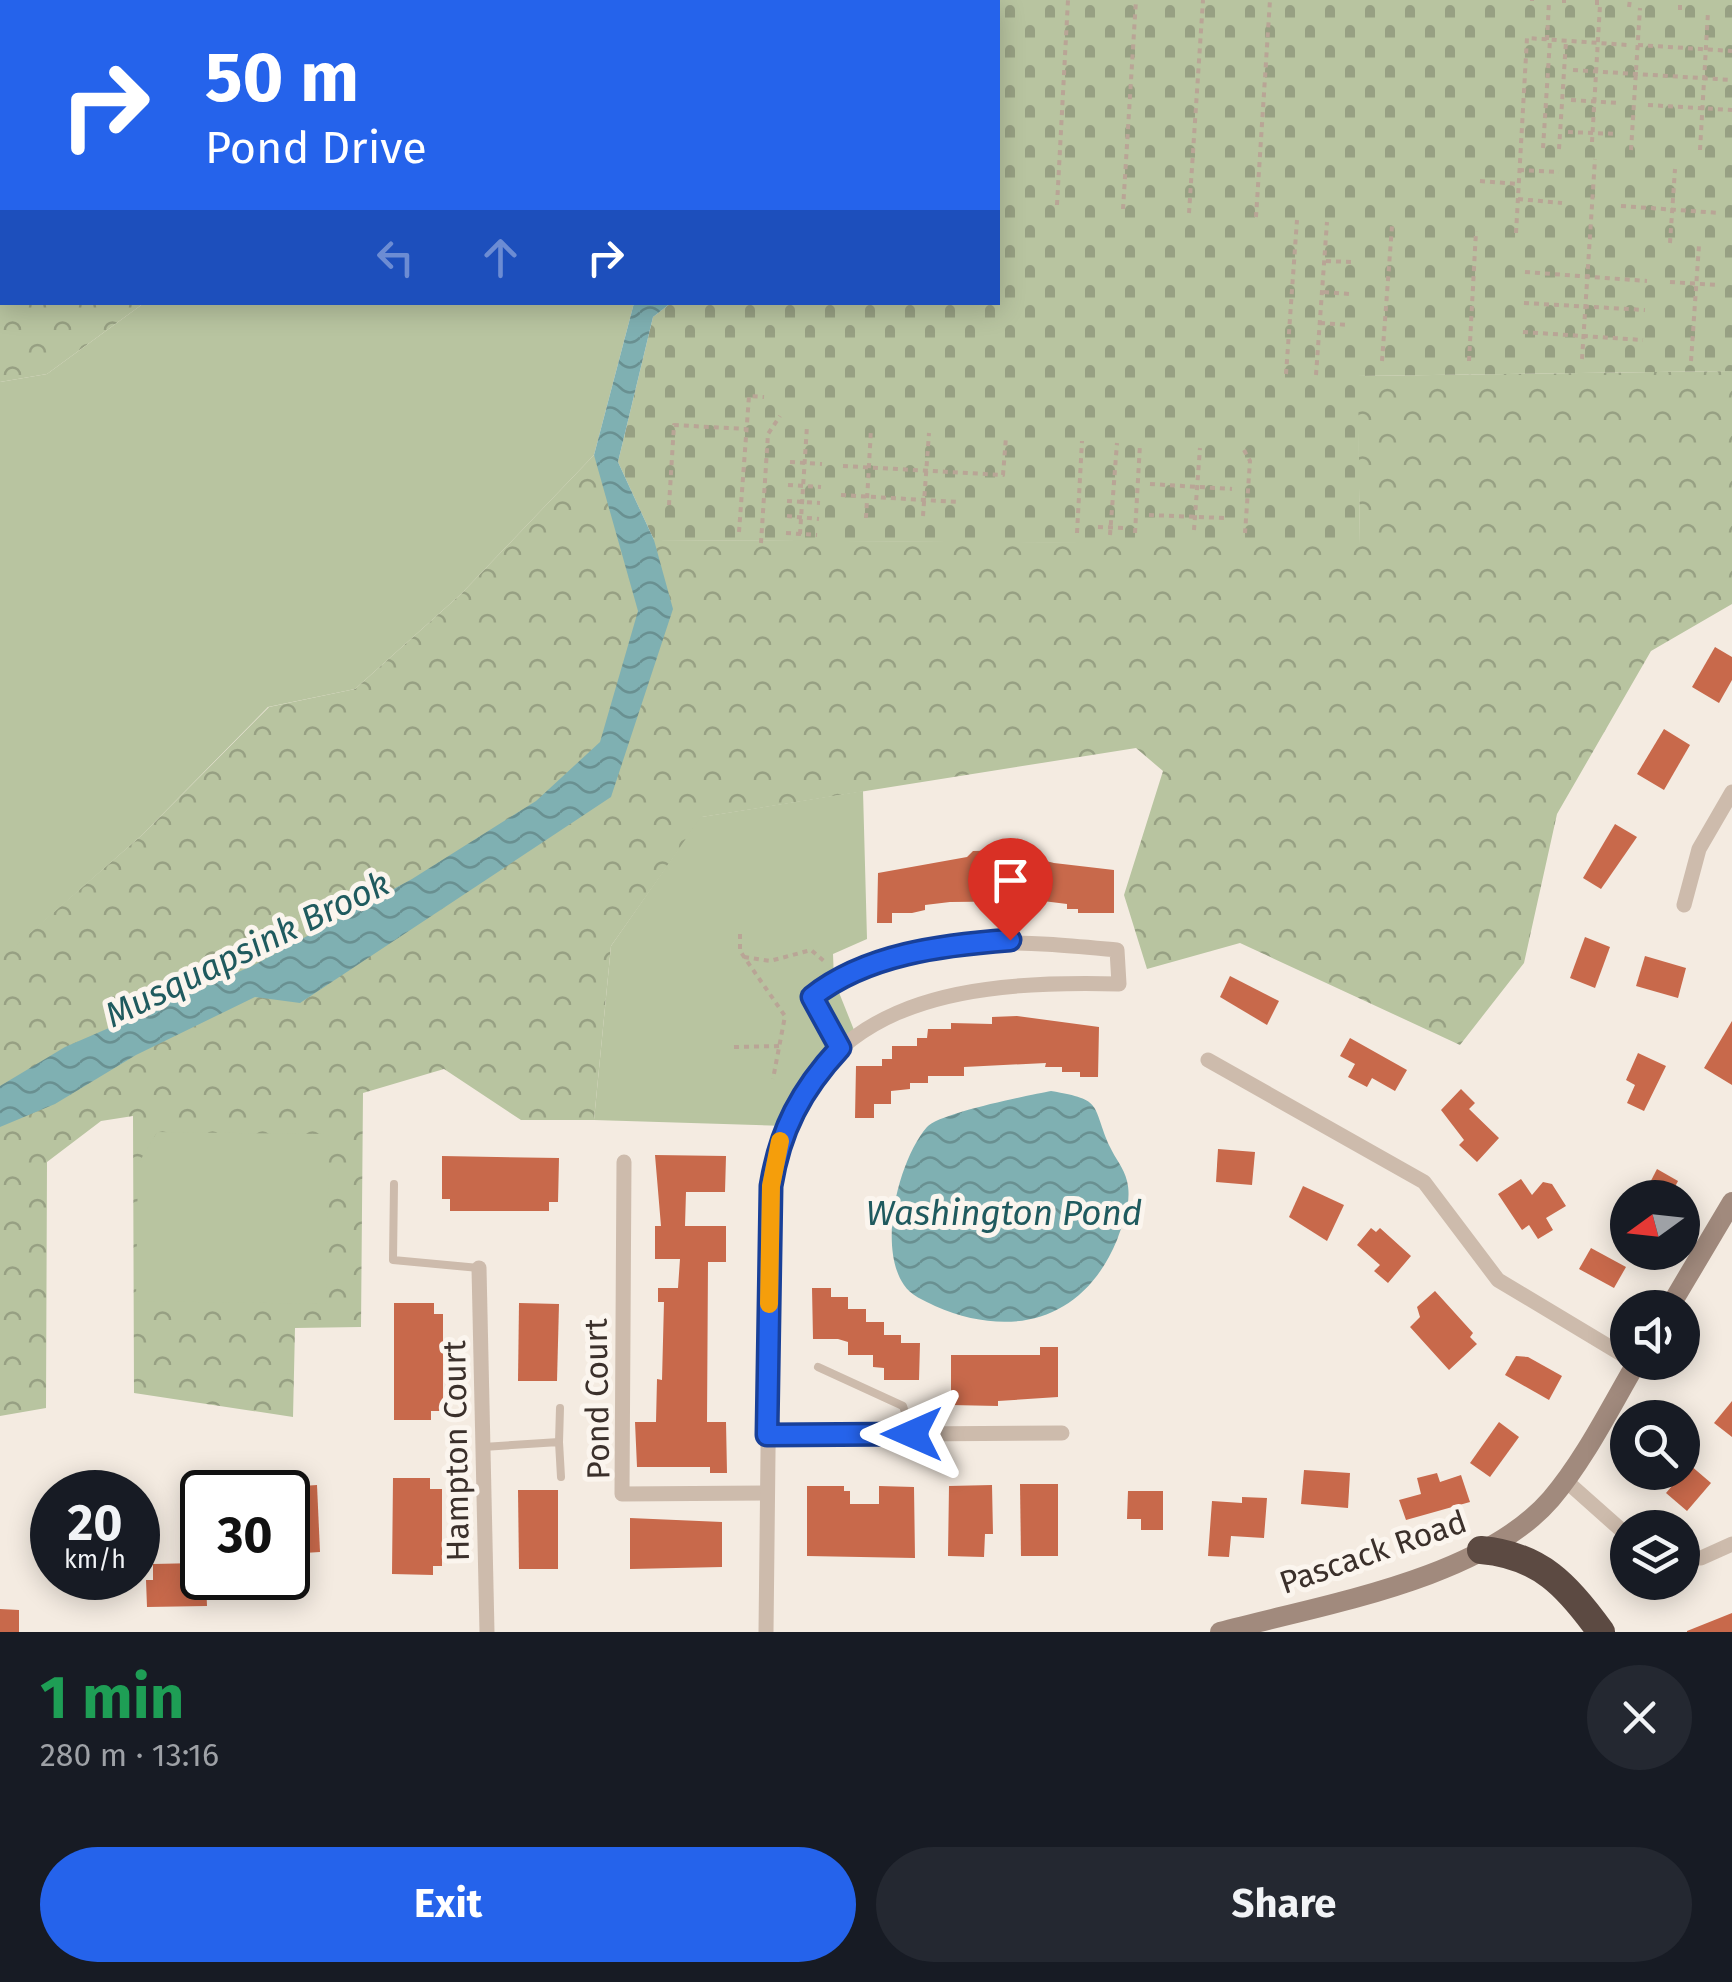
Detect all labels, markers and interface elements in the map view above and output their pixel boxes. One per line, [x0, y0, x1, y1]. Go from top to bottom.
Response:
text: 50 m [205, 36, 359, 120]
icon: right [40, 40, 170, 170]
text: Pond Drive [205, 121, 427, 175]
icon: left [368, 230, 423, 285]
icon: ahead [473, 230, 528, 285]
icon: right [578, 230, 633, 285]
pin [968, 838, 1053, 941]
icon: arrive [983, 853, 1038, 908]
water label: Musquapsink Brook [98, 862, 396, 1036]
north arrow [1610, 1180, 1700, 1270]
map controls [1610, 1180, 1700, 1600]
water label: Washington Pond [866, 1192, 1142, 1234]
button: sound [1610, 1290, 1700, 1380]
street label: Pond Court [577, 1318, 617, 1480]
street label: Hampton Court [435, 1340, 477, 1562]
position arrow [860, 1382, 964, 1486]
button: search [1610, 1400, 1700, 1490]
speed limit sign: 30 [180, 1470, 310, 1600]
text: 20 [67, 1493, 123, 1553]
street label: Pascack Road [1275, 1502, 1471, 1602]
button: layers [1610, 1510, 1700, 1600]
text: km/h [64, 1545, 126, 1575]
text: 1 min [40, 1662, 184, 1734]
button: close [1587, 1665, 1692, 1770]
text: 280 m · 13:16 [40, 1736, 219, 1774]
button: Exit [40, 1847, 856, 1962]
button: Share [876, 1847, 1692, 1962]

